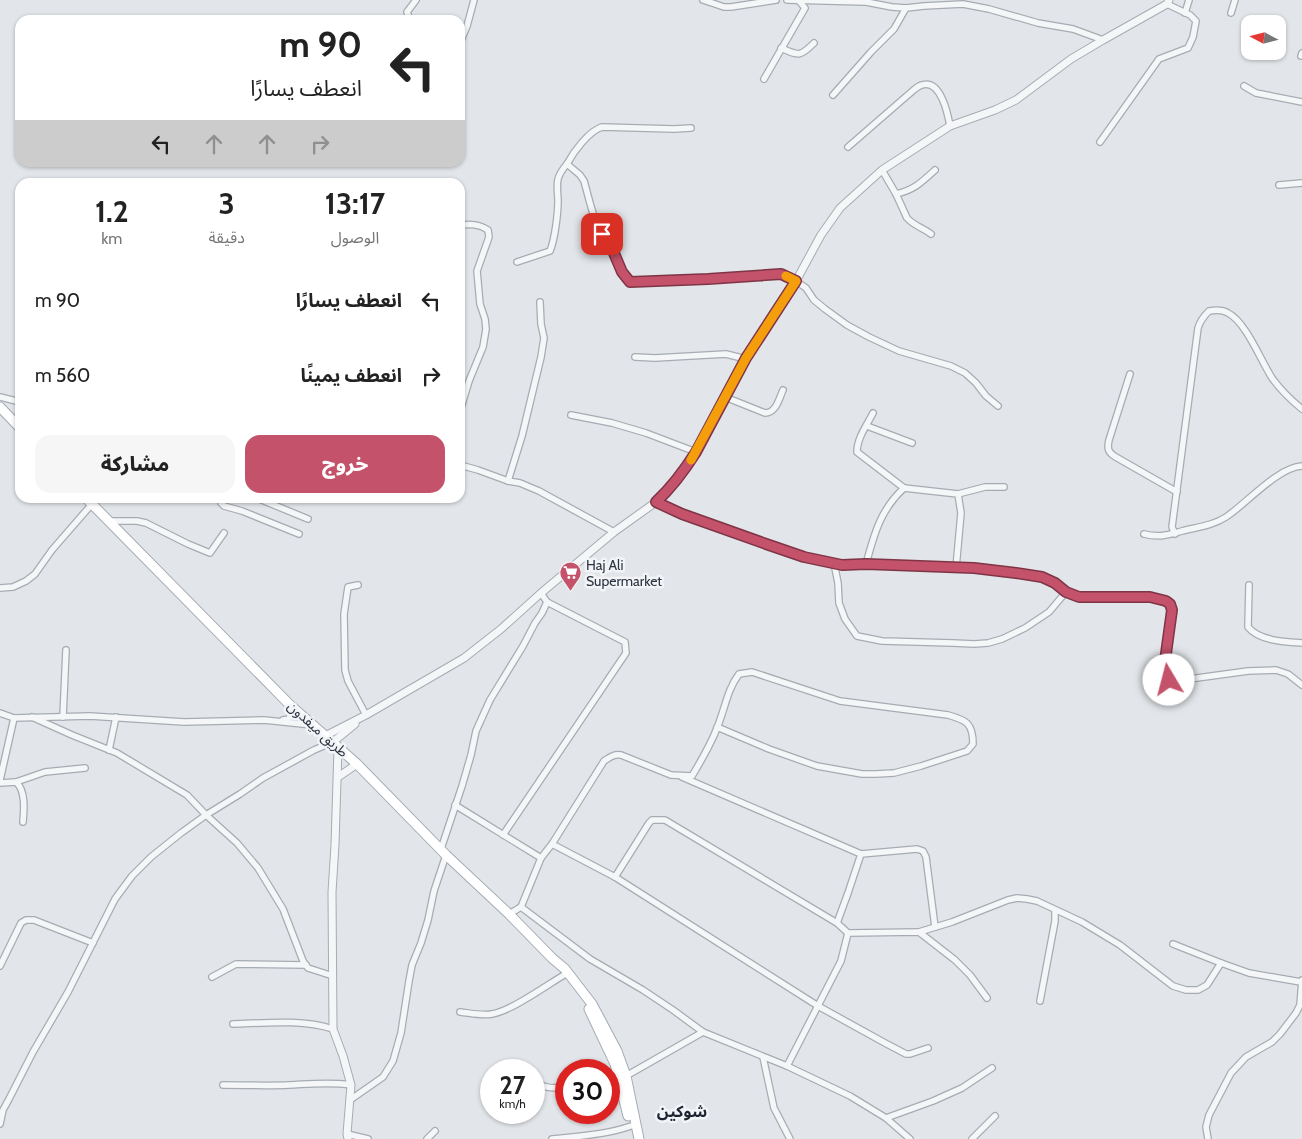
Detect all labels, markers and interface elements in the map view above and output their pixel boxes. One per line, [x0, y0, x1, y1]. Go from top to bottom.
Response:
north arrow [1241, 15, 1286, 60]
map controls [1241, 15, 1286, 60]
text: 90 m [279, 23, 362, 66]
icon: left [380, 35, 445, 100]
text: انعطف يسارًا [250, 75, 362, 102]
icon: left [147, 130, 175, 158]
icon: ahead [200, 130, 228, 158]
icon: ahead [253, 130, 281, 158]
icon: right [306, 130, 334, 158]
text: 3 [219, 185, 235, 222]
text: 13:17 [325, 185, 385, 222]
text: 1.2 [95, 193, 129, 230]
pin [581, 213, 623, 255]
icon: arrive [588, 220, 616, 248]
text: دقيقة [208, 228, 245, 247]
text: الوصول [331, 228, 379, 247]
text: km [101, 229, 122, 248]
icon: left [417, 287, 445, 315]
text: 90 m [35, 289, 80, 312]
text: انعطف يسارًا [296, 289, 402, 312]
icon: right [417, 362, 445, 390]
text: 560 m [35, 364, 90, 387]
text: انعطف يمينًا [301, 364, 402, 387]
button: مشاركة [35, 435, 235, 493]
button: خروج [245, 435, 445, 493]
place label: Haj Ali Supermarket [586, 556, 662, 590]
supermarket icon: Haj Ali Supermarket [558, 561, 582, 592]
position arrow [1142, 653, 1194, 705]
street label: طريق ميفدون [283, 697, 352, 762]
speed limit sign: 30 [555, 1059, 620, 1124]
text: 27 [500, 1070, 525, 1100]
text: km/h [499, 1096, 526, 1111]
district label: شوكين [657, 1102, 707, 1121]

